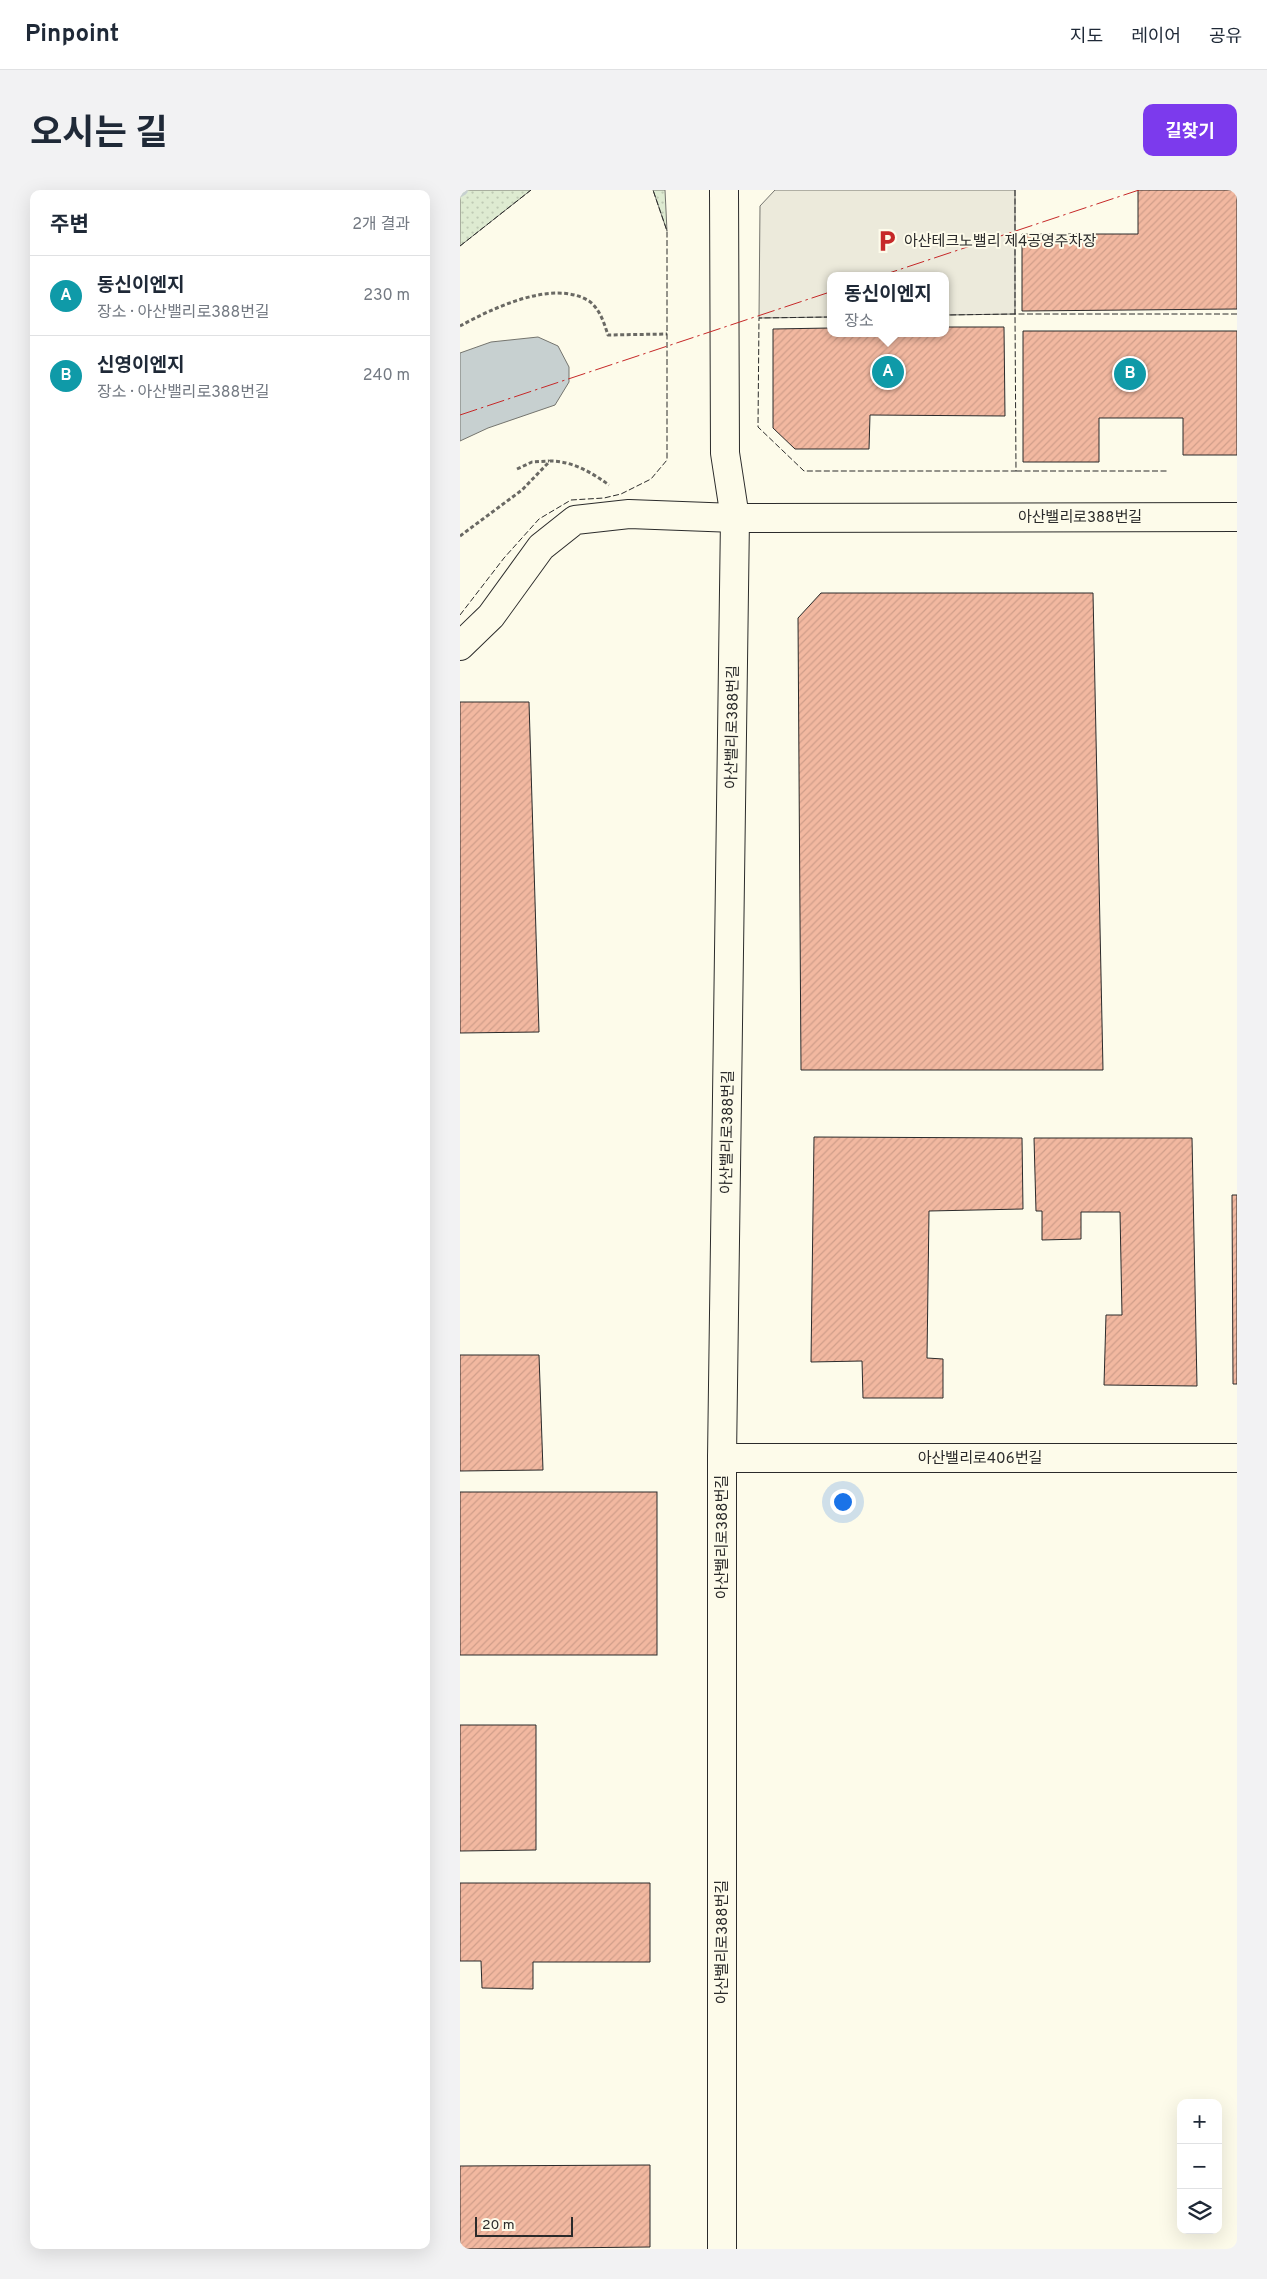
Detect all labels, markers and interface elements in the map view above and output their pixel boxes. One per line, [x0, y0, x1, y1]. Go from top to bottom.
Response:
text: Pinpoint [25, 20, 119, 50]
text: 지도 [1070, 26, 1103, 49]
text: 레이어 [1131, 26, 1181, 49]
text: 공유 [1209, 26, 1242, 49]
button: 길찾기 [1143, 104, 1237, 156]
text: 오시는 길 [30, 113, 168, 157]
text: 주변 [50, 212, 89, 239]
text: 2개 결과 [352, 215, 410, 235]
parking icon: 아산테크노밸리 제4공영주차장 [874, 228, 900, 254]
place label: 아산테크노밸리 제4공영주차장 [904, 233, 1096, 252]
popup [827, 272, 949, 337]
text: 동신이엔지 [97, 274, 184, 298]
text: 동신이엔지 [844, 283, 932, 307]
text: A [60, 286, 72, 306]
text: 230 m [363, 286, 410, 306]
text: 장소 · 아산밸리로388번길 [97, 303, 270, 323]
text: 장소 [844, 312, 874, 332]
pin: A [872, 353, 904, 391]
text: 신영이엔지 [97, 354, 184, 378]
pin: B [1114, 355, 1146, 393]
text: B [60, 366, 72, 386]
text: 240 m [363, 366, 410, 386]
text: 장소 · 아산밸리로388번길 [97, 383, 270, 403]
street label: 아산밸리로388번길 [1018, 509, 1142, 528]
street label: 아산밸리로388번길 [723, 665, 744, 789]
street label: 아산밸리로388번길 [718, 1070, 739, 1194]
street label: 아산밸리로406번길 [918, 1450, 1042, 1469]
street label: 아산밸리로388번길 [714, 1475, 733, 1599]
your location [830, 1489, 856, 1515]
street label: 아산밸리로388번길 [714, 1880, 733, 2004]
map controls [1177, 2099, 1222, 2234]
button: + [1177, 2099, 1222, 2144]
button: − [1177, 2144, 1222, 2189]
button: layers [1177, 2189, 1222, 2234]
scale bar [475, 2214, 572, 2237]
text: 20 m [482, 2217, 515, 2234]

